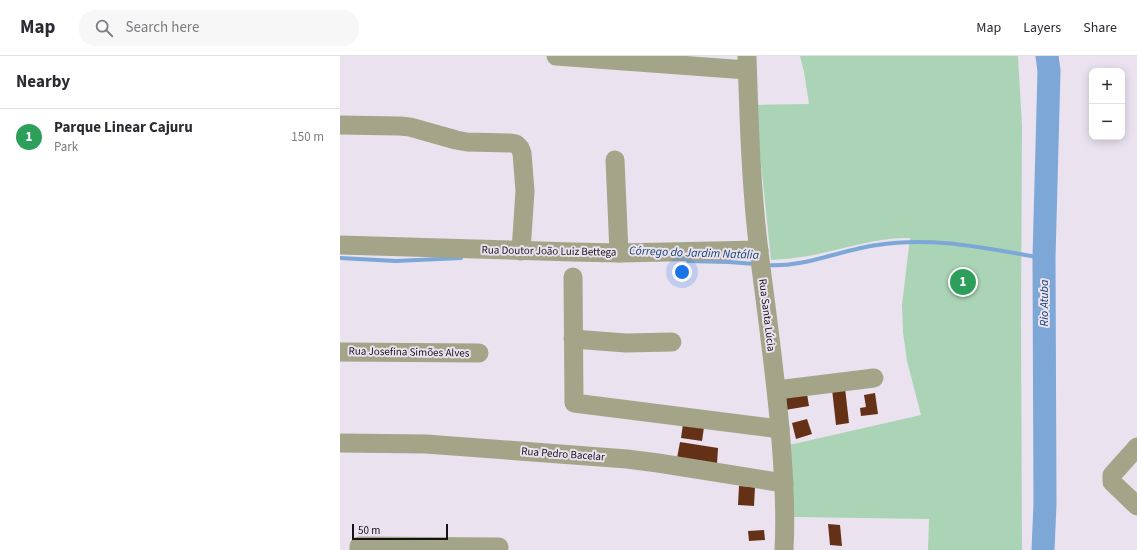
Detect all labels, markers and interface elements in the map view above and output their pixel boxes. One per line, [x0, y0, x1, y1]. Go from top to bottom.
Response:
search box [79, 10, 359, 46]
text: Map [20, 14, 55, 41]
icon: search [93, 17, 115, 39]
text: Search here [125, 17, 199, 38]
text: Map [976, 18, 1001, 38]
text: Layers [1023, 18, 1061, 38]
text: Share [1083, 18, 1117, 38]
map controls [1089, 68, 1125, 140]
button: + [1089, 68, 1125, 104]
text: Nearby [16, 70, 70, 94]
button: − [1089, 104, 1125, 140]
text: Parque Linear Cajuru [54, 117, 193, 138]
text: 1 [26, 128, 32, 146]
text: 150 m [291, 128, 324, 146]
text: Park [54, 138, 78, 156]
street label: Rua Doutor João Luiz Bettega [481, 242, 617, 260]
water label: Córrego do Jardim Natália [629, 242, 760, 264]
your location [672, 262, 692, 282]
pin: 1 [950, 267, 976, 297]
street label: Rua Santa Lúcia [755, 278, 779, 352]
water label: Rio Atuba [1036, 279, 1053, 326]
street label: Rua Josefina Simões Alves [348, 343, 470, 361]
street label: Rua Pedro Bacelar [521, 444, 605, 464]
scale bar [352, 522, 448, 541]
text: 50 m [358, 523, 380, 538]

